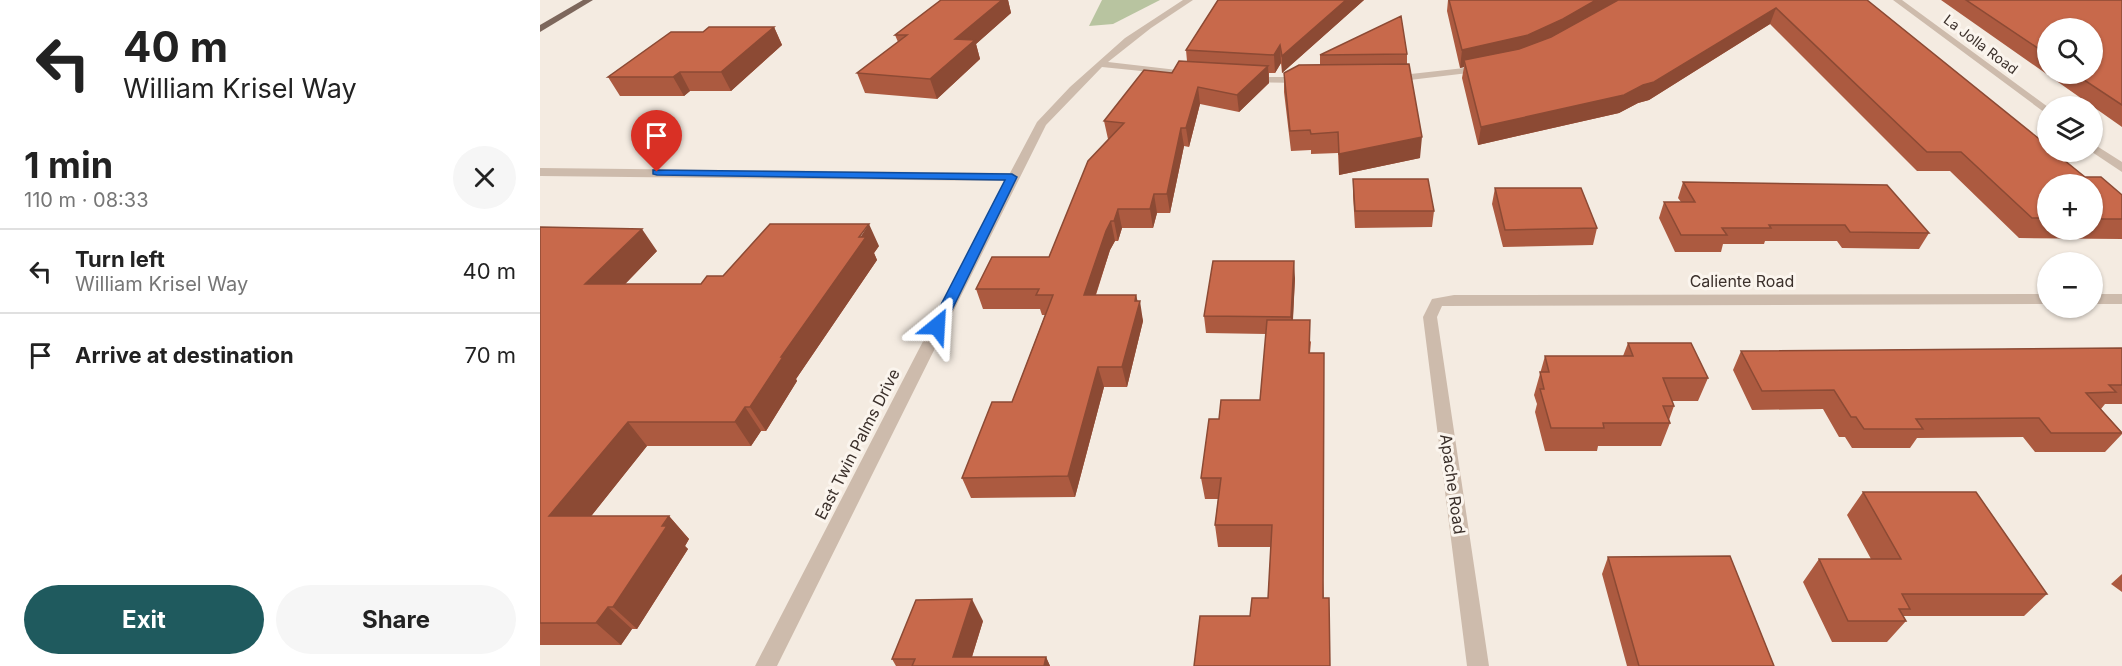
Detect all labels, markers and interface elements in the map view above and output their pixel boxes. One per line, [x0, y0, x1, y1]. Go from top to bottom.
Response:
street label: La Jolla Road [1941, 11, 2021, 77]
map controls [2037, 18, 2103, 318]
button: search [2037, 18, 2103, 84]
text: 40 m [123, 21, 228, 72]
icon: left [24, 24, 102, 102]
text: William Krisel Way [123, 72, 357, 105]
button: layers [2037, 96, 2103, 162]
pin [631, 110, 682, 172]
icon: arrive [640, 119, 673, 152]
text: 1 min [24, 143, 113, 187]
button: close [453, 146, 516, 209]
button: + [2037, 174, 2103, 240]
text: 110 m · 08:33 [24, 188, 149, 212]
text: Turn left [75, 246, 165, 272]
button: − [2037, 252, 2103, 318]
icon: left [24, 255, 57, 288]
text: 40 m [462, 258, 516, 284]
street label: Caliente Road [1690, 271, 1794, 291]
text: William Krisel Way [75, 272, 248, 296]
position arrow [905, 294, 969, 358]
icon: arrive [24, 339, 57, 372]
text: Arrive at destination [75, 342, 294, 368]
text: 70 m [465, 342, 516, 368]
street label: East Twin Palms Drive [810, 365, 904, 523]
street label: Apache Road [1436, 433, 1470, 535]
button: Exit [24, 585, 264, 654]
button: Share [276, 585, 516, 654]

